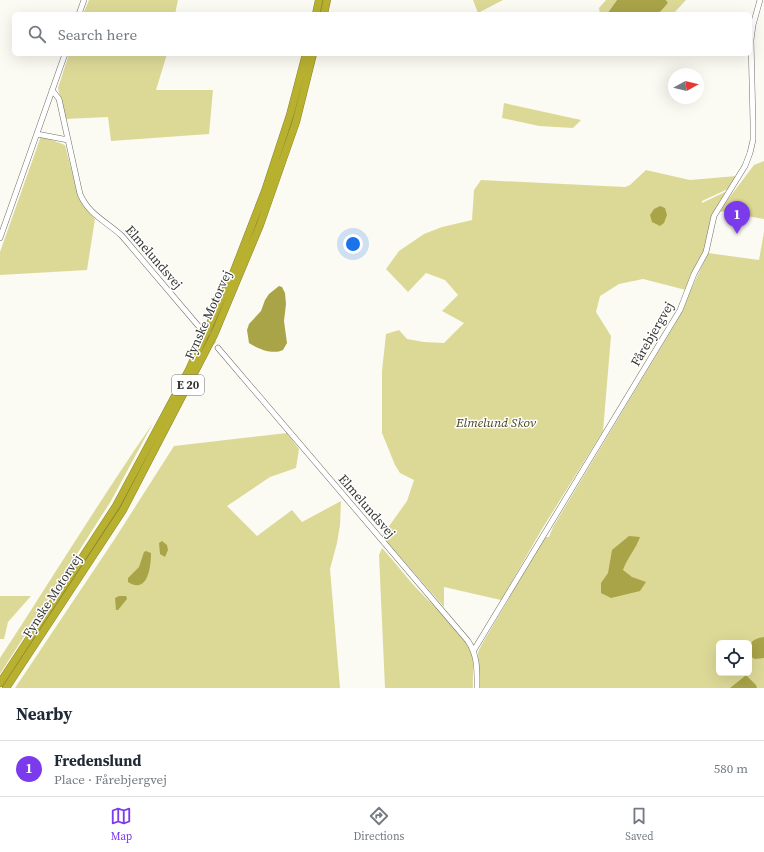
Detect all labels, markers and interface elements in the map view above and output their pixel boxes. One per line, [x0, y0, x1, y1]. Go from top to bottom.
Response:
search box [12, 12, 752, 56]
icon: search [26, 23, 48, 45]
text: Search here [58, 24, 137, 45]
north arrow [668, 68, 704, 104]
pin: 1 [724, 201, 750, 234]
street label: Elmelundsvej [122, 222, 186, 292]
your location [343, 234, 363, 254]
street label: Fynske Motorvej [181, 268, 235, 362]
street label: Fårebjergvej [627, 299, 677, 369]
road number: E 20 [172, 375, 204, 395]
park label: Elmelund Skov [455, 414, 537, 431]
street label: Elmelundsvej [335, 471, 399, 541]
street label: Fynske Motorvej [19, 551, 85, 641]
map controls [716, 640, 752, 676]
button: locate [716, 640, 752, 676]
text: Nearby [16, 702, 72, 726]
text: Fredenslund [54, 750, 141, 771]
text: 1 [25, 760, 33, 777]
text: 580 m [714, 760, 748, 777]
text: Place · Fårebjergvej [54, 771, 167, 788]
tab: Map [110, 805, 132, 844]
tab: Directions [353, 805, 404, 844]
tab: Saved [625, 805, 654, 844]

